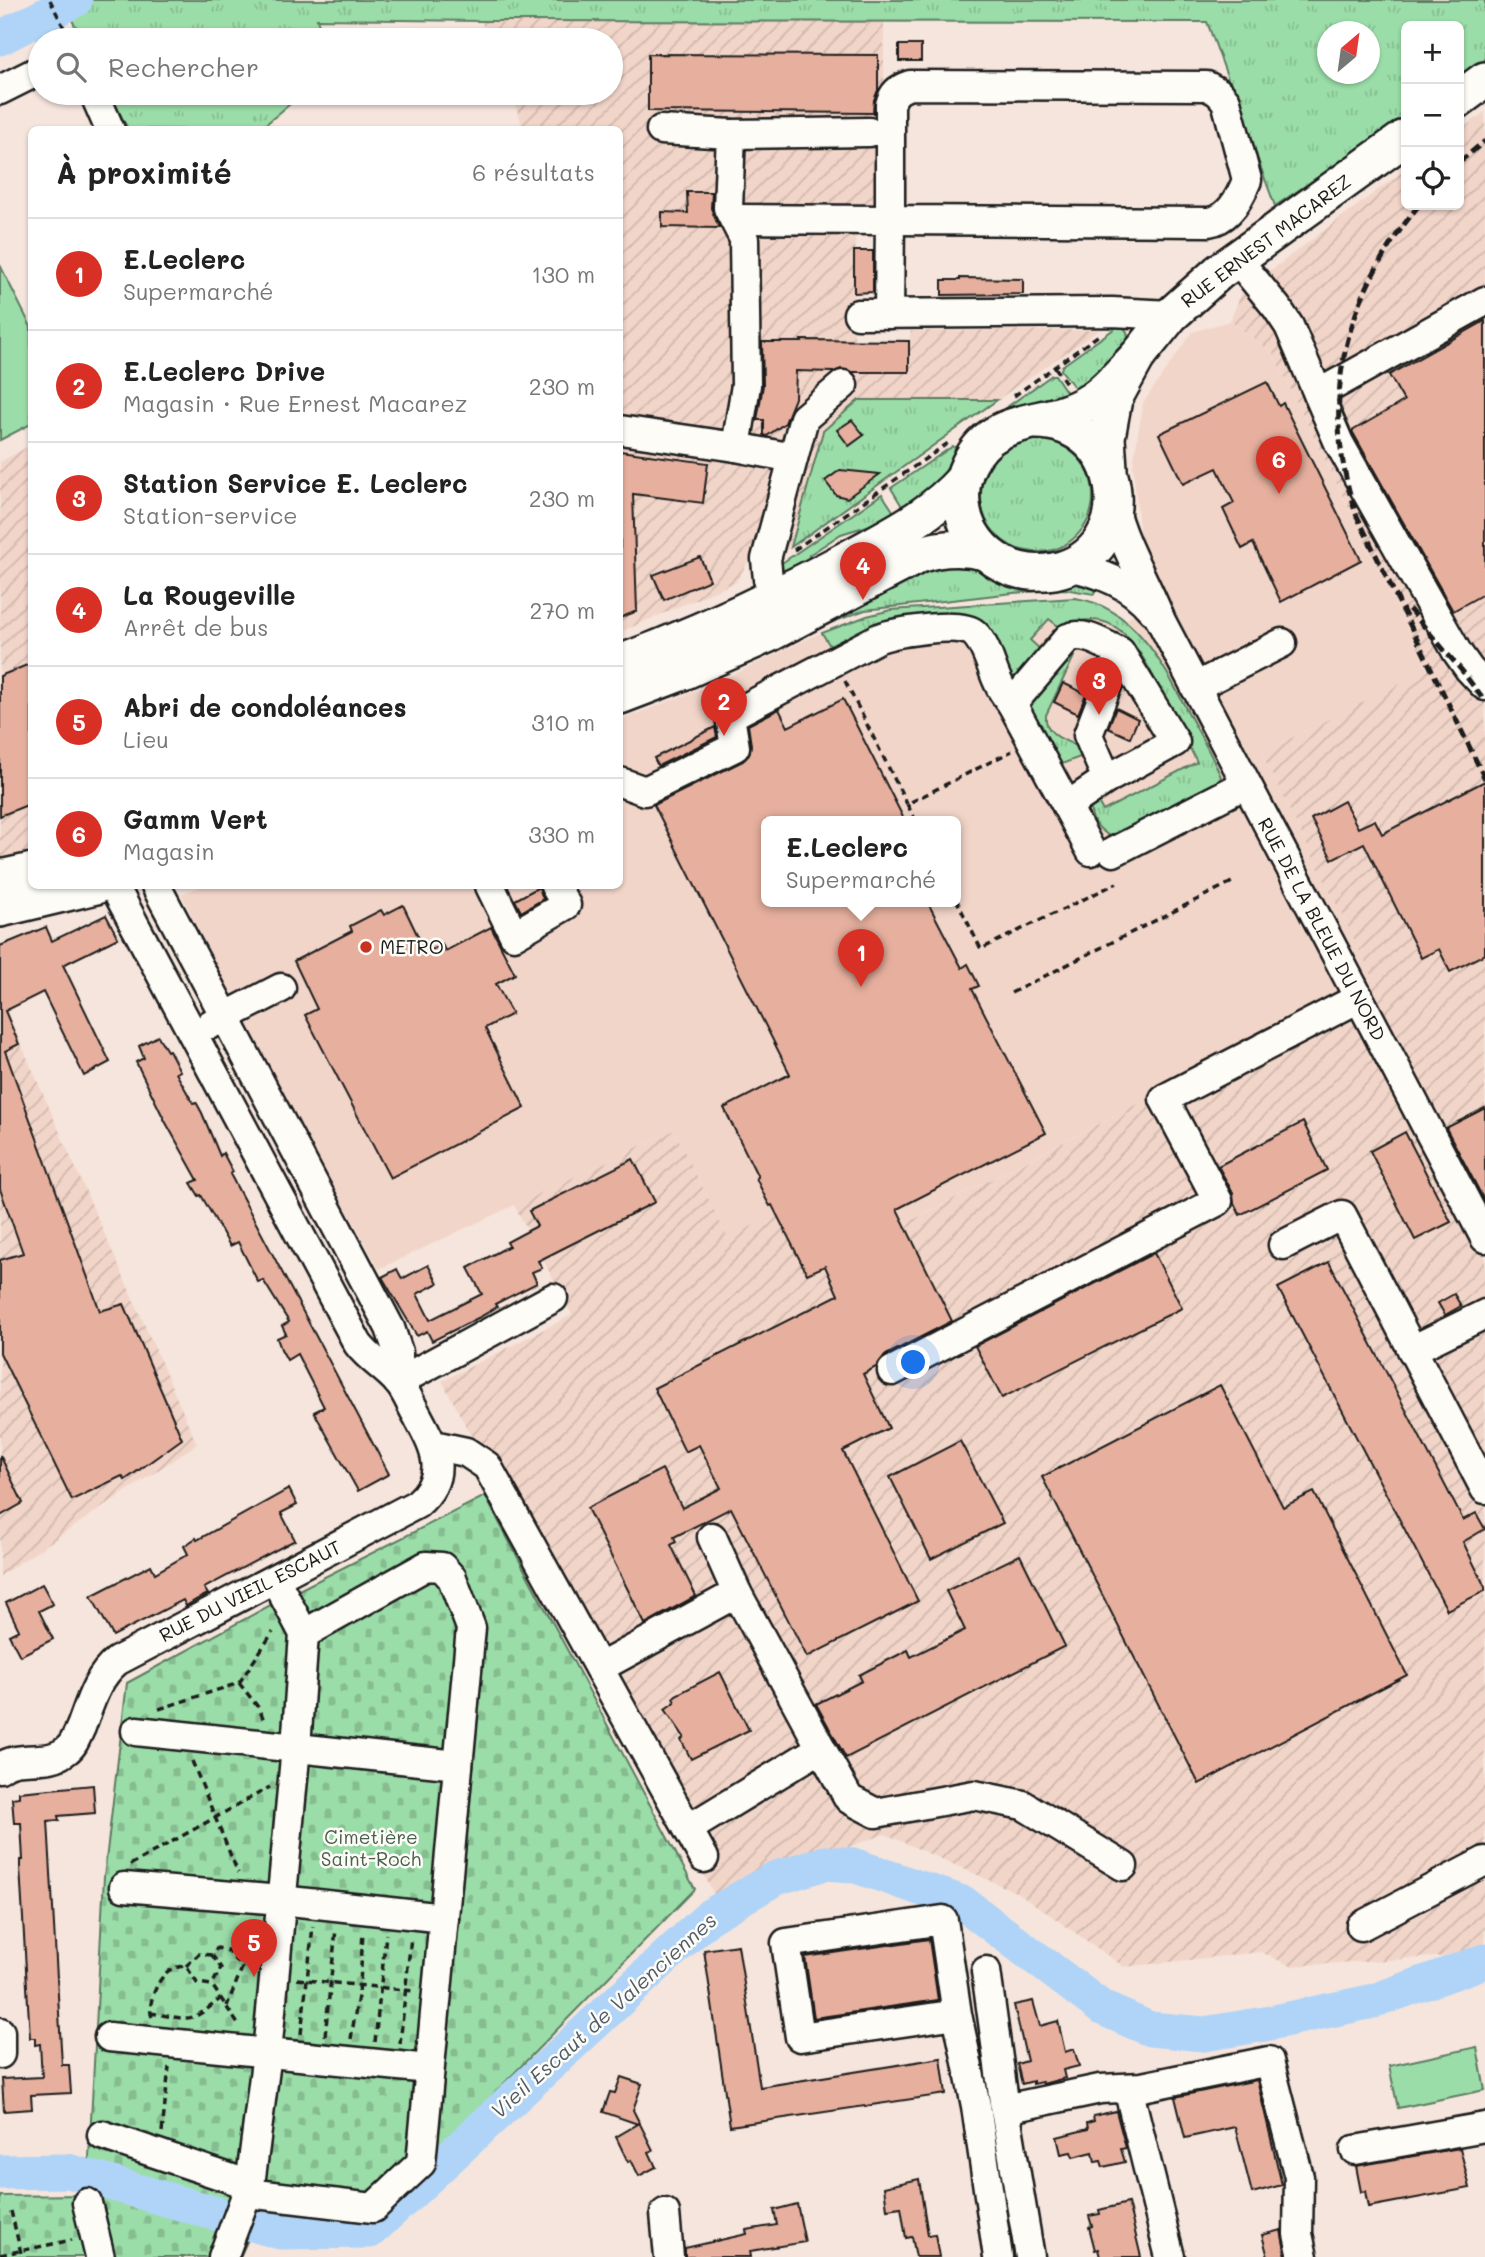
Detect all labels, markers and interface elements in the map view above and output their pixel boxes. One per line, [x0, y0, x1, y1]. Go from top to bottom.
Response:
north arrow [1317, 21, 1380, 84]
map controls [1401, 21, 1464, 210]
button: + [1401, 21, 1464, 84]
search box [28, 28, 623, 105]
icon: search [52, 48, 90, 86]
text: Rechercher [108, 50, 259, 84]
button: − [1401, 84, 1464, 147]
button: locate [1401, 147, 1464, 210]
text: À proximité [56, 152, 232, 192]
text: 6 résultats [472, 157, 595, 187]
street label: RUE ERNEST MACAREZ [1176, 168, 1356, 313]
text: E.Leclerc [123, 242, 245, 276]
text: 1 [74, 259, 84, 289]
text: 130 m [531, 259, 595, 289]
text: Supermarché [123, 276, 273, 306]
text: E.Leclerc Drive [123, 354, 325, 388]
text: 2 [73, 371, 85, 401]
text: 230 m [529, 371, 595, 401]
text: Magasin · Rue Ernest Macarez [123, 388, 467, 418]
pin: 6 [1256, 436, 1302, 494]
text: Station Service E. Leclerc [123, 466, 468, 500]
text: 3 [72, 483, 86, 513]
text: 230 m [529, 483, 595, 513]
text: Station-service [123, 500, 298, 530]
pin: 4 [840, 542, 886, 600]
text: La Rougeville [123, 578, 295, 612]
text: 4 [72, 595, 86, 625]
text: 270 m [530, 595, 595, 625]
text: Arrêt de bus [123, 612, 268, 642]
pin: 3 [1076, 657, 1122, 715]
pin: 2 [701, 678, 747, 736]
text: Abri de condoléances [123, 690, 407, 724]
text: 5 [72, 707, 86, 737]
text: 310 m [531, 707, 595, 737]
text: Lieu [123, 724, 169, 754]
text: Gamm Vert [123, 802, 267, 836]
street label: RUE DE LA BLEUE DU NORD [1253, 813, 1392, 1045]
popup [761, 816, 961, 907]
text: 6 [72, 819, 86, 849]
text: 330 m [528, 819, 595, 849]
text: E.Leclerc [786, 830, 908, 864]
text: Magasin [123, 836, 214, 866]
text: Supermarché [786, 864, 936, 894]
pin: 1 [838, 929, 884, 987]
place label: METRO [380, 934, 444, 959]
marker: METRO [358, 939, 374, 955]
your location [896, 1345, 930, 1379]
street label: RUE DU VIEIL ESCAUT [155, 1534, 345, 1647]
park label: Cimetière Saint-Roch [321, 1824, 421, 1871]
water label: Vieil Escaut de Valenciennes [484, 1906, 722, 2124]
pin: 5 [231, 1919, 277, 1977]

